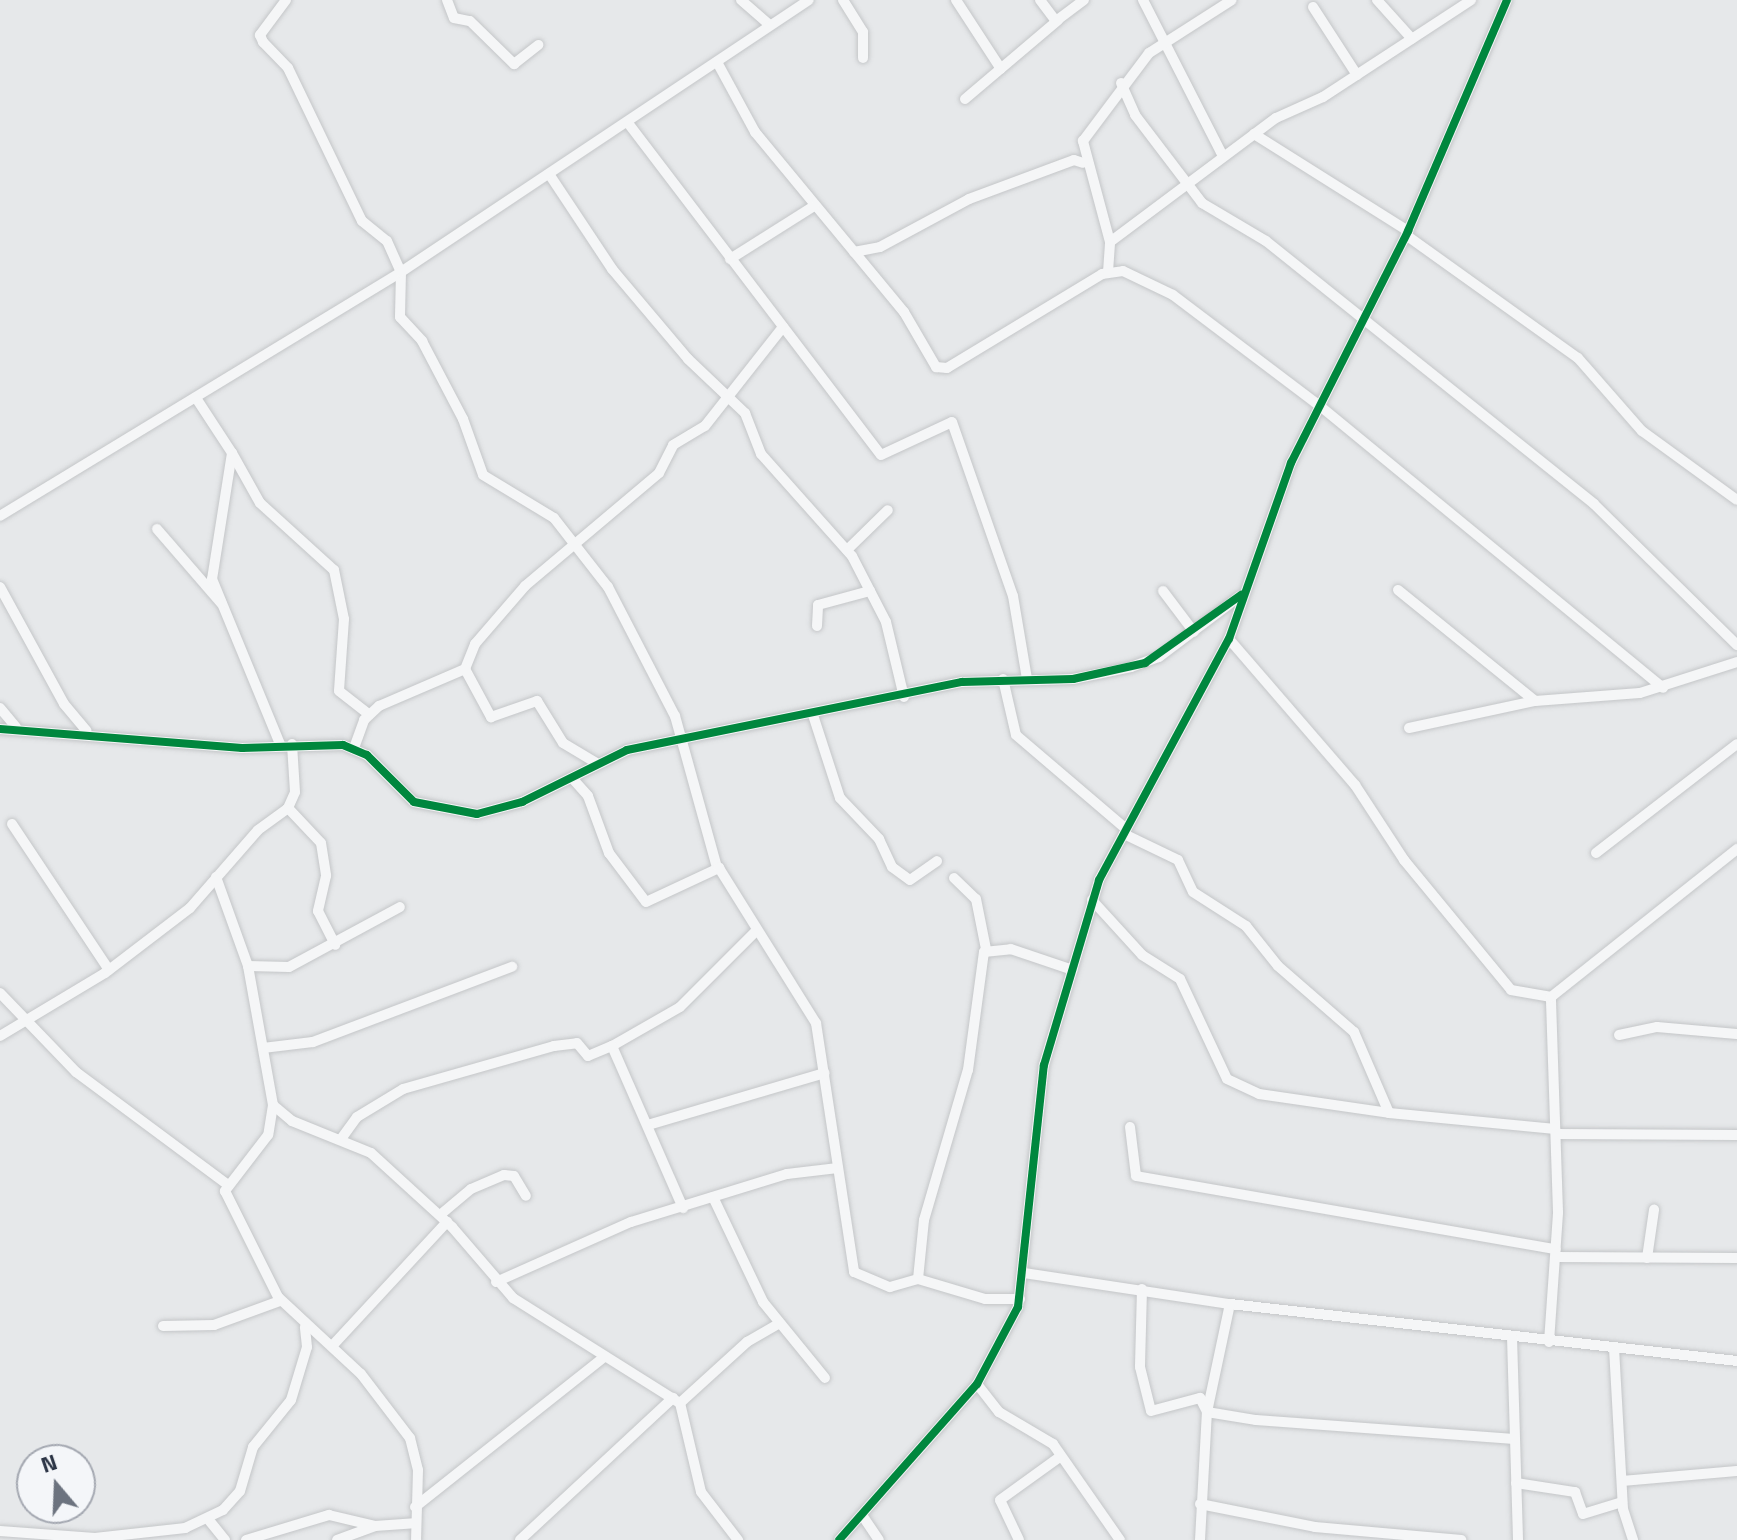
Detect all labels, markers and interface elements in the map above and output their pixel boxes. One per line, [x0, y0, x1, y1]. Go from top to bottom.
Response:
north arrow [16, 1444, 96, 1524]
text: N [36, 1445, 62, 1482]

